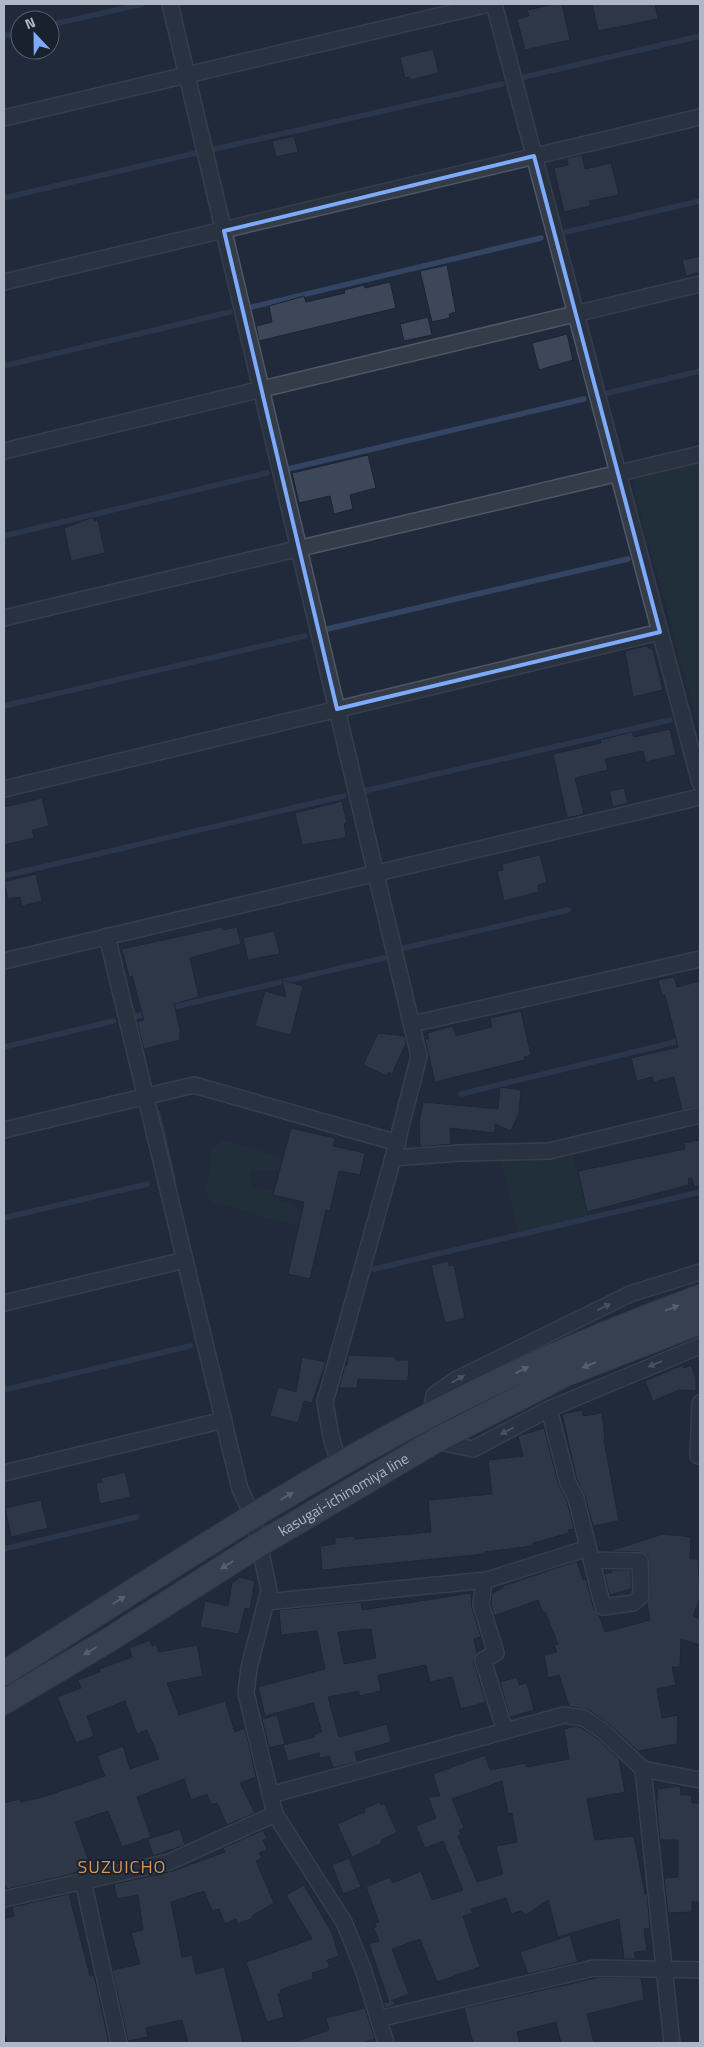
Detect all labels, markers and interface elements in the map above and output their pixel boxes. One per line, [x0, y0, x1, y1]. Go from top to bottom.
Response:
north arrow [10, 10, 60, 60]
text: N [22, 11, 38, 34]
one-way arrow [597, 1303, 611, 1311]
one-way arrow [664, 1304, 679, 1311]
one-way arrow [647, 1360, 662, 1368]
one-way arrow [582, 1361, 597, 1369]
one-way arrow [515, 1366, 529, 1374]
one-way arrow [451, 1375, 466, 1383]
one-way arrow [500, 1427, 514, 1435]
street label: kasugai-ichinomiya line [274, 1447, 413, 1542]
one-way arrow [280, 1491, 293, 1500]
one-way arrow [221, 1560, 234, 1570]
one-way arrow [112, 1596, 126, 1605]
one-way arrow [83, 1646, 96, 1655]
district label: SUZUICHO [78, 1853, 166, 1880]

